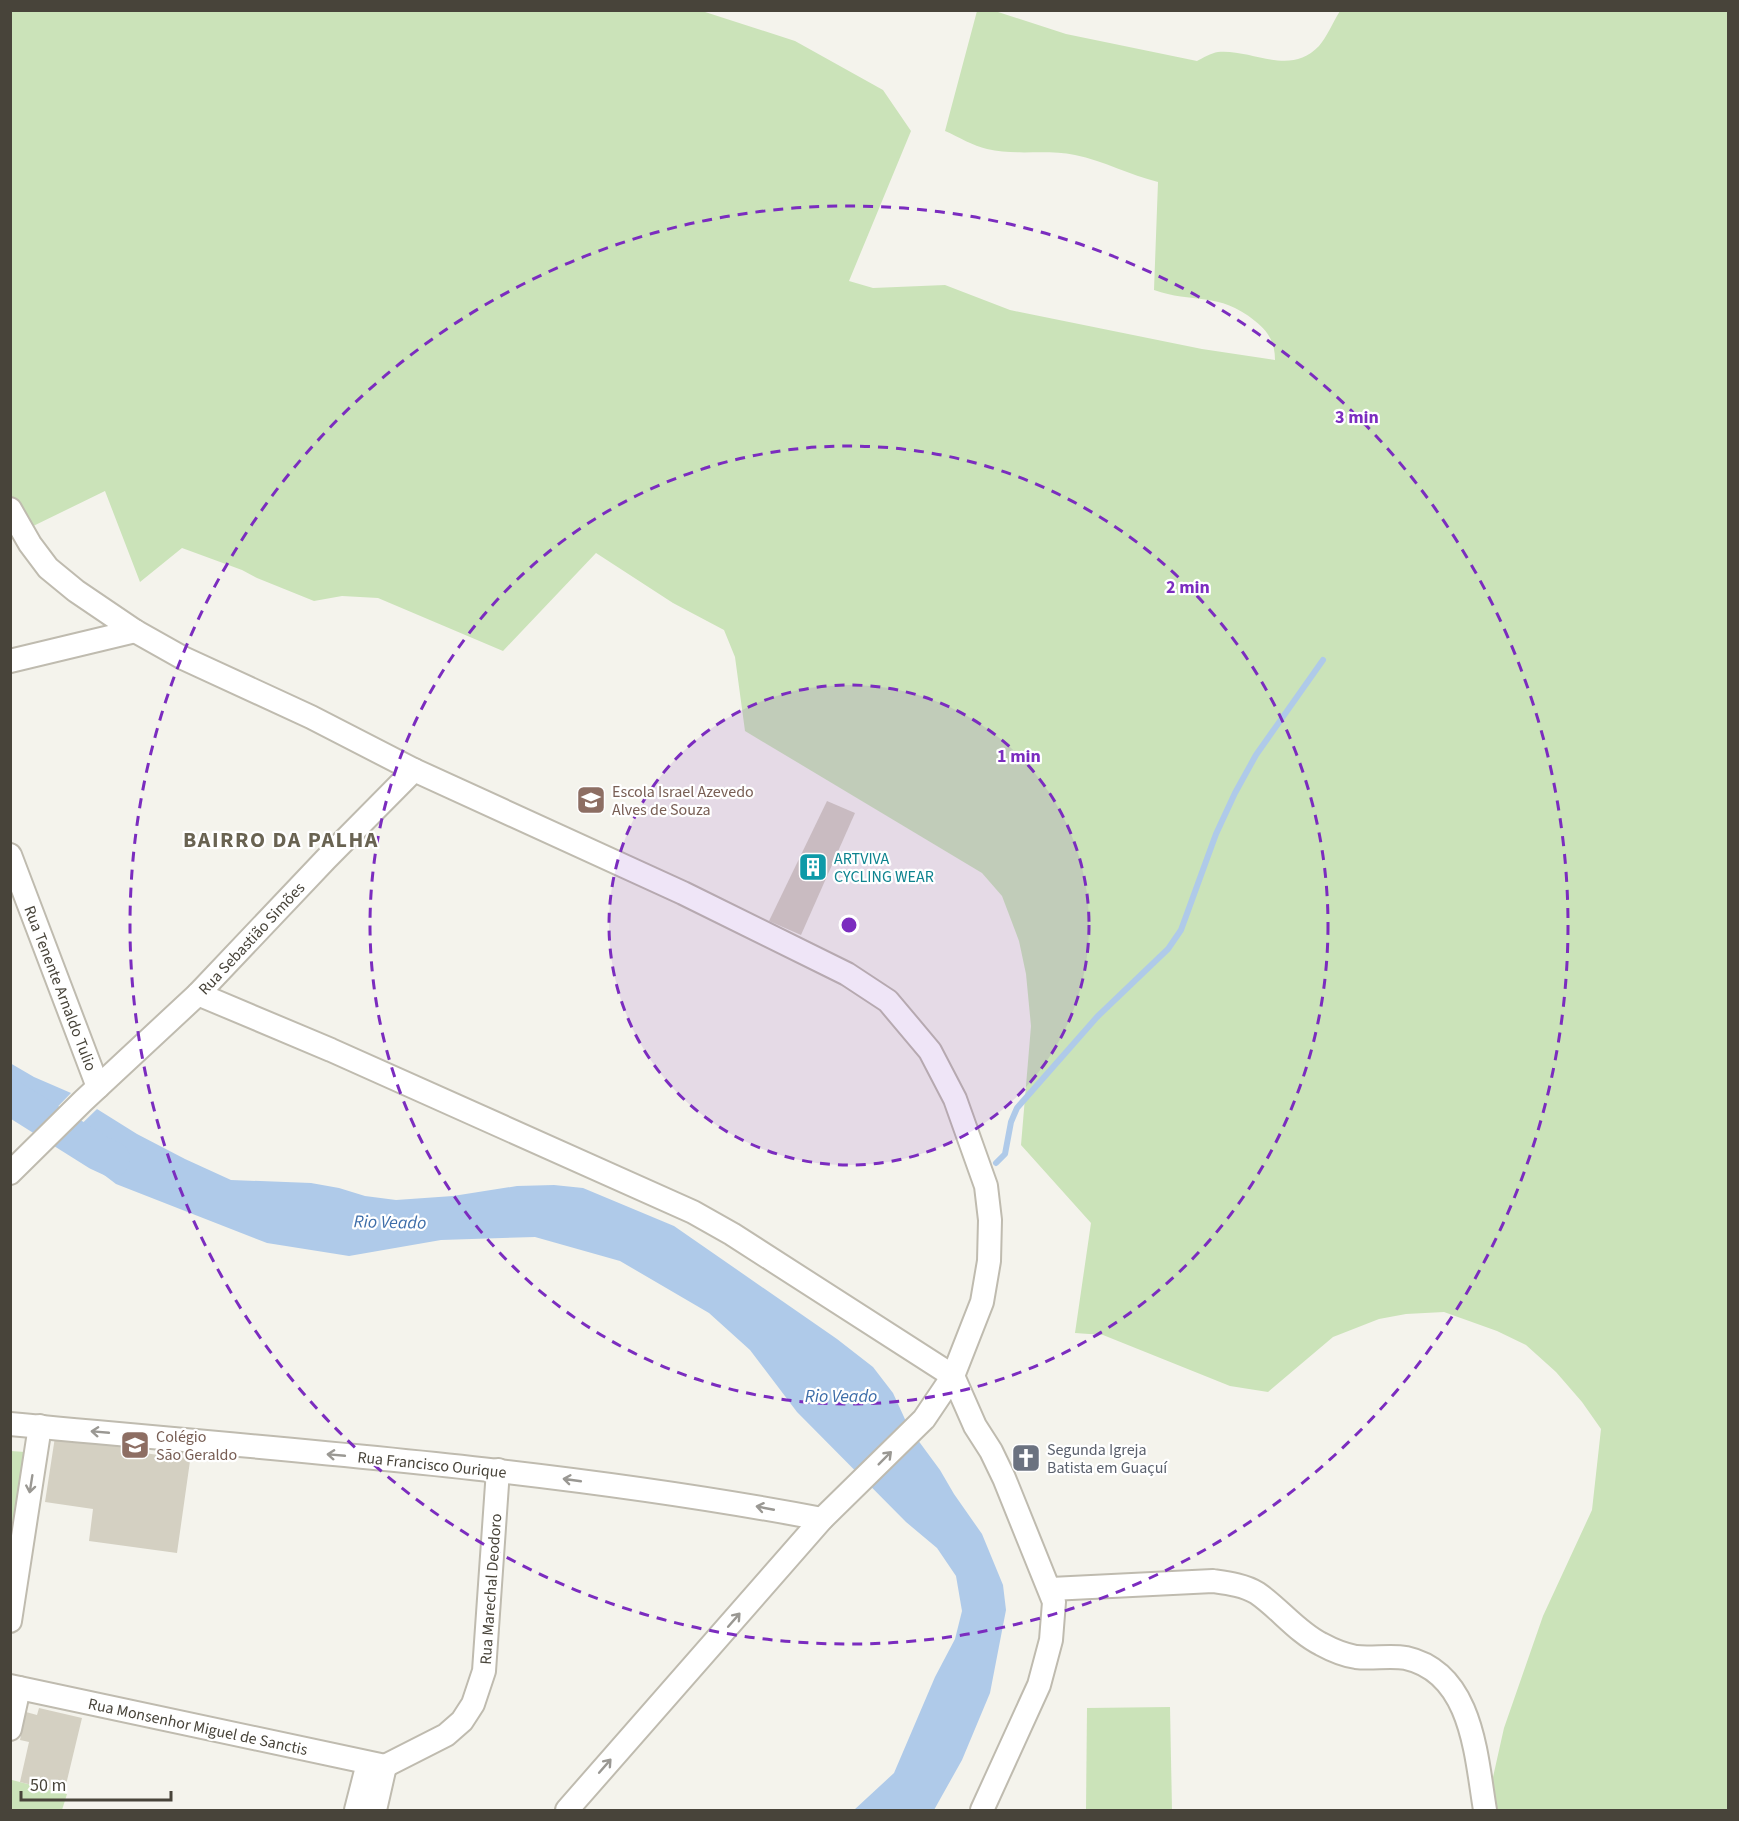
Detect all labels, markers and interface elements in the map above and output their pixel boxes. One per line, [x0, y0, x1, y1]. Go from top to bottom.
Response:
text: 3 min [1335, 405, 1379, 430]
text: 2 min [1166, 575, 1210, 600]
text: 1 min [997, 744, 1041, 769]
place label: Escola Israel Azevedo Alves de Souza [612, 781, 754, 821]
school or university icon: Escola Israel Azevedo Alves de Souza [575, 784, 607, 816]
district label: BAIRRO DA PALHA [183, 824, 379, 856]
place label: ARTVIVA CYCLING WEAR [834, 848, 934, 888]
building icon: ARTVIVA CYCLING WEAR [797, 851, 829, 883]
street label: Rua Sebastião Simões [194, 877, 310, 1000]
street label: Rua Tenente Arnaldo Tulio [18, 903, 102, 1074]
centre of rings [839, 915, 859, 935]
water label: Rio Veado [353, 1209, 427, 1236]
water label: Rio Veado [805, 1384, 877, 1409]
one-way arrow [91, 1426, 111, 1437]
place label: Colégio São Geraldo [156, 1426, 237, 1466]
school or university icon: Colégio São Geraldo [119, 1429, 151, 1461]
place label: Segunda Igreja Batista em Guaçuí [1047, 1439, 1168, 1479]
church icon: Segunda Igreja Batista em Guaçuí [1010, 1442, 1042, 1474]
street label: Rua Francisco Ourique [356, 1446, 508, 1484]
one-way arrow [327, 1449, 346, 1460]
one-way arrow [877, 1450, 892, 1465]
one-way arrow [26, 1474, 37, 1494]
one-way arrow [562, 1474, 582, 1485]
one-way arrow [755, 1502, 775, 1513]
street label: Rua Marechal Deodoro [475, 1513, 507, 1665]
one-way arrow [727, 1613, 741, 1628]
street label: Rua Monsenhor Miguel de Sanctis [86, 1693, 310, 1761]
one-way arrow [598, 1759, 612, 1775]
scale bar [21, 1764, 171, 1802]
text: 50 m [30, 1773, 66, 1798]

